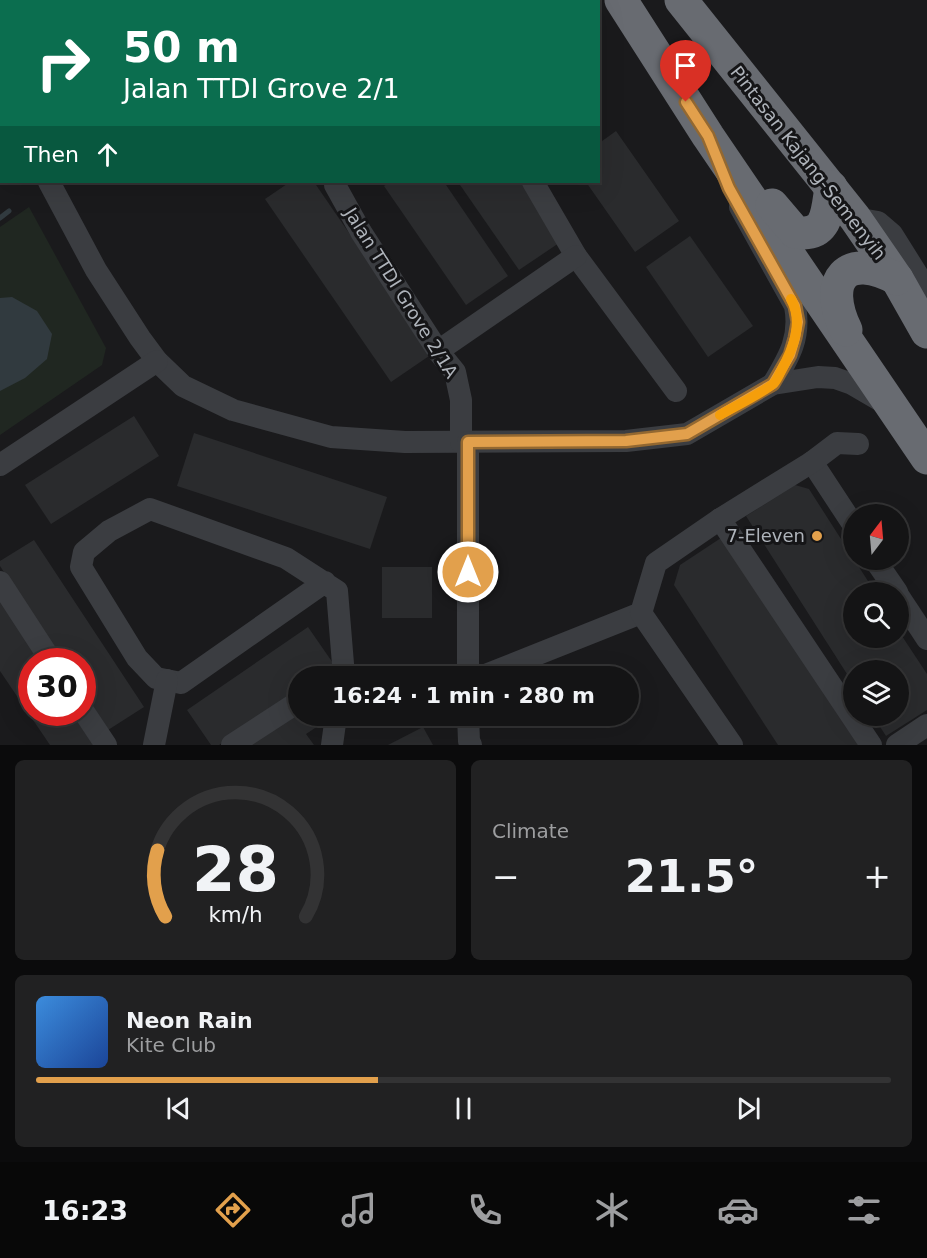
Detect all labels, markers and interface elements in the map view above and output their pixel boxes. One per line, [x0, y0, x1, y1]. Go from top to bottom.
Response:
text: 50 m [123, 23, 240, 72]
icon: right [24, 24, 102, 102]
pin [660, 40, 711, 102]
icon: arrive [669, 49, 702, 82]
street label: Pintasan Kajang-Semenyih [726, 62, 891, 264]
text: Jalan TTDI Grove 2/1 [123, 73, 400, 104]
icon: ahead [91, 138, 124, 171]
text: Then [24, 142, 79, 167]
street label: Jalan TTDI Grove 2/1A [340, 203, 463, 382]
north arrow [843, 504, 909, 570]
map controls [843, 504, 909, 726]
place label: 7-Eleven [726, 525, 805, 546]
marker: 7-Eleven [810, 529, 824, 543]
position arrow [436, 540, 500, 604]
button: search [843, 582, 909, 648]
speed limit sign: 30 [18, 648, 96, 726]
button: layers [843, 660, 909, 726]
text: 16:24 · 1 min · 280 m [332, 683, 595, 708]
text: Climate [492, 819, 569, 843]
text: 28 [192, 833, 279, 906]
text: 21.5° [625, 850, 758, 903]
text: − [492, 857, 520, 896]
text: + [863, 857, 891, 896]
text: km/h [208, 902, 263, 927]
text: Neon Rain [126, 1008, 253, 1033]
text: Kite Club [126, 1033, 216, 1057]
icon: previous [162, 1092, 195, 1125]
icon: pause [447, 1092, 480, 1125]
icon: next [732, 1092, 765, 1125]
icon: directions [212, 1189, 254, 1231]
icon: music [338, 1189, 380, 1231]
icon: phone [464, 1189, 506, 1231]
icon: climate [591, 1189, 633, 1231]
icon: car [717, 1189, 759, 1231]
icon: filters [843, 1189, 885, 1231]
text: 16:23 [42, 1195, 128, 1226]

